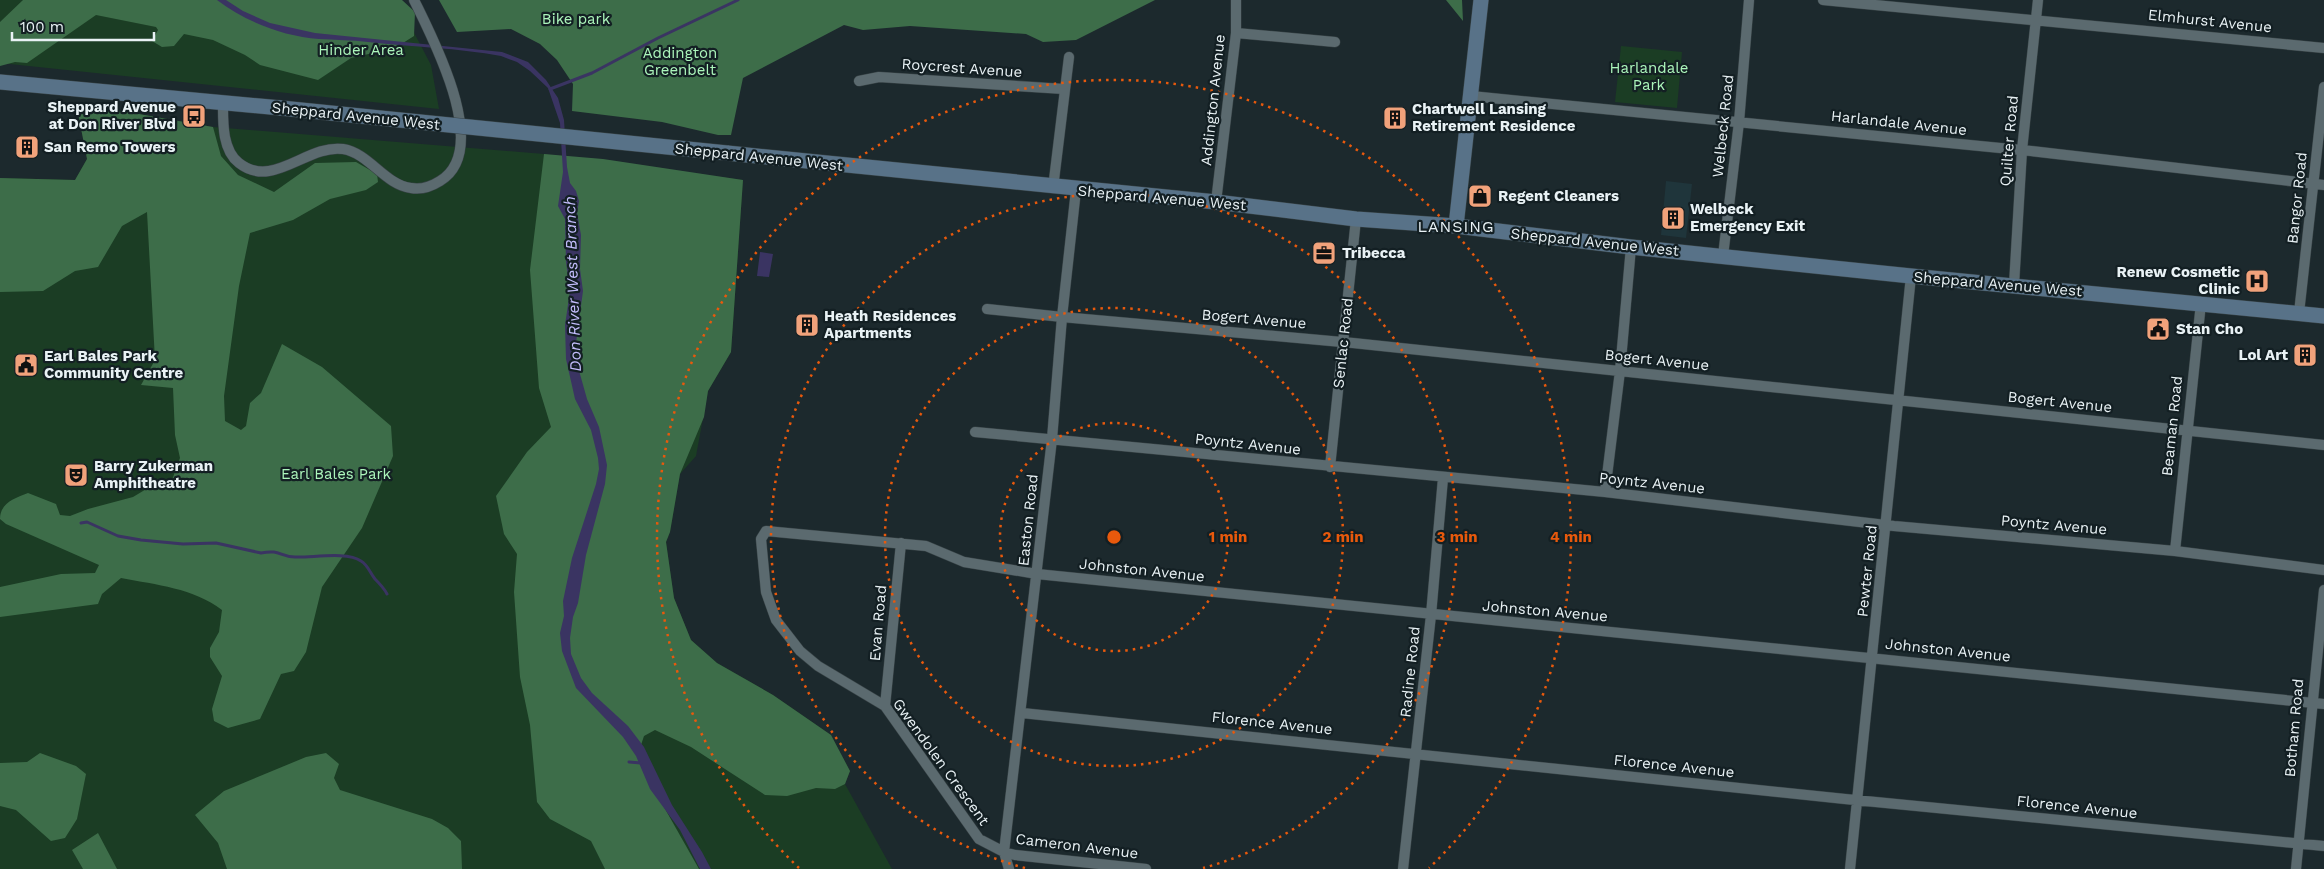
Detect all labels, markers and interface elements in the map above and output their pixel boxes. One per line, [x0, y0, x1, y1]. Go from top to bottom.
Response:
street label: Elmhurst Avenue [2147, 6, 2273, 36]
scale bar [12, 10, 155, 42]
park label: Bike park [542, 10, 611, 28]
text: 100 m [20, 18, 64, 36]
street label: Addington Avenue [1197, 33, 1229, 167]
park label: Hinder Area [318, 41, 404, 59]
park label: Addington Greenbelt [643, 44, 717, 79]
street label: Roycrest Avenue [901, 55, 1023, 81]
park label: Harlandale Park [1609, 59, 1689, 94]
street label: Welbeck Road [1709, 74, 1737, 178]
street label: Quilter Road [1996, 95, 2022, 187]
place label: Sheppard Avenue at Don River Blvd [48, 98, 176, 133]
street label: Sheppard Avenue West [271, 98, 442, 134]
place label: Chartwell Lansing Retirement Residence [1412, 100, 1576, 135]
bus stop icon: Sheppard Avenue at Don River Blvd [181, 103, 207, 129]
building icon: Chartwell Lansing Retirement Residence [1382, 105, 1408, 131]
street label: Harlandale Avenue [1830, 107, 1968, 139]
building icon: San Remo Towers [14, 134, 40, 160]
place label: San Remo Towers [44, 138, 175, 156]
street label: Sheppard Avenue West [674, 139, 845, 175]
street label: Bangor Road [2283, 151, 2311, 245]
street label: Sheppard Avenue West [1077, 182, 1248, 214]
shop icon: Regent Cleaners [1467, 183, 1493, 209]
place label: Regent Cleaners [1498, 187, 1619, 205]
water label: Don River West Branch [560, 196, 585, 372]
place label: Welbeck Emergency Exit [1690, 200, 1805, 235]
building icon: Welbeck Emergency Exit [1660, 205, 1686, 231]
district label: LANSING [1417, 217, 1495, 236]
street label: Sheppard Avenue West [1510, 224, 1681, 260]
office icon: Tribecca [1311, 240, 1337, 266]
place label: Tribecca [1342, 244, 1406, 262]
place label: Renew Cosmetic Clinic [2117, 263, 2240, 298]
street label: Sheppard Avenue West [1913, 268, 2084, 300]
hospital icon: Renew Cosmetic Clinic [2244, 268, 2270, 294]
street label: Senlac Road [1329, 297, 1357, 389]
street label: Bogert Avenue [1201, 305, 1307, 333]
place label: Heath Residences Apartments [824, 307, 956, 342]
building icon: Heath Residences Apartments [794, 312, 820, 338]
public building icon: Stan Cho [2145, 316, 2171, 342]
place label: Stan Cho [2176, 320, 2243, 338]
building icon: Lol Art [2292, 342, 2318, 368]
street label: Bogert Avenue [1604, 346, 1710, 374]
place label: Lol Art [2238, 346, 2288, 364]
place label: Earl Bales Park Community Centre [44, 347, 183, 382]
public building icon: Earl Bales Park Community Centre [13, 352, 39, 378]
street label: Beaman Road [2158, 375, 2186, 477]
street label: Bogert Avenue [2007, 388, 2113, 416]
street label: Poyntz Avenue [1194, 429, 1302, 459]
place label: Barry Zukerman Amphitheatre [94, 457, 213, 492]
theatre icon: Barry Zukerman Amphitheatre [63, 462, 89, 488]
park label: Earl Bales Park [281, 465, 392, 483]
street label: Poyntz Avenue [1598, 468, 1706, 498]
street label: Easton Road [1014, 473, 1042, 567]
street label: Poyntz Avenue [2000, 511, 2108, 539]
street label: Pewter Road [1853, 524, 1881, 618]
centre of rings [1105, 528, 1123, 546]
text: 1 min [1209, 528, 1247, 546]
text: 2 min [1322, 528, 1364, 546]
text: 3 min [1437, 528, 1477, 546]
text: 4 min [1550, 528, 1592, 546]
street label: Johnston Avenue [1078, 554, 1206, 586]
street label: Evan Road [866, 584, 890, 662]
street label: Johnston Avenue [1481, 597, 1609, 625]
street label: Radine Road [1396, 626, 1424, 718]
street label: Johnston Avenue [1884, 634, 2012, 666]
street label: Botham Road [2281, 678, 2307, 778]
street label: Gwendolen Crescent [889, 695, 993, 830]
street label: Florence Avenue [1211, 708, 1333, 738]
street label: Florence Avenue [1613, 751, 1735, 781]
street label: Florence Avenue [2016, 792, 2138, 822]
street label: Cameron Avenue [1015, 830, 1139, 862]

